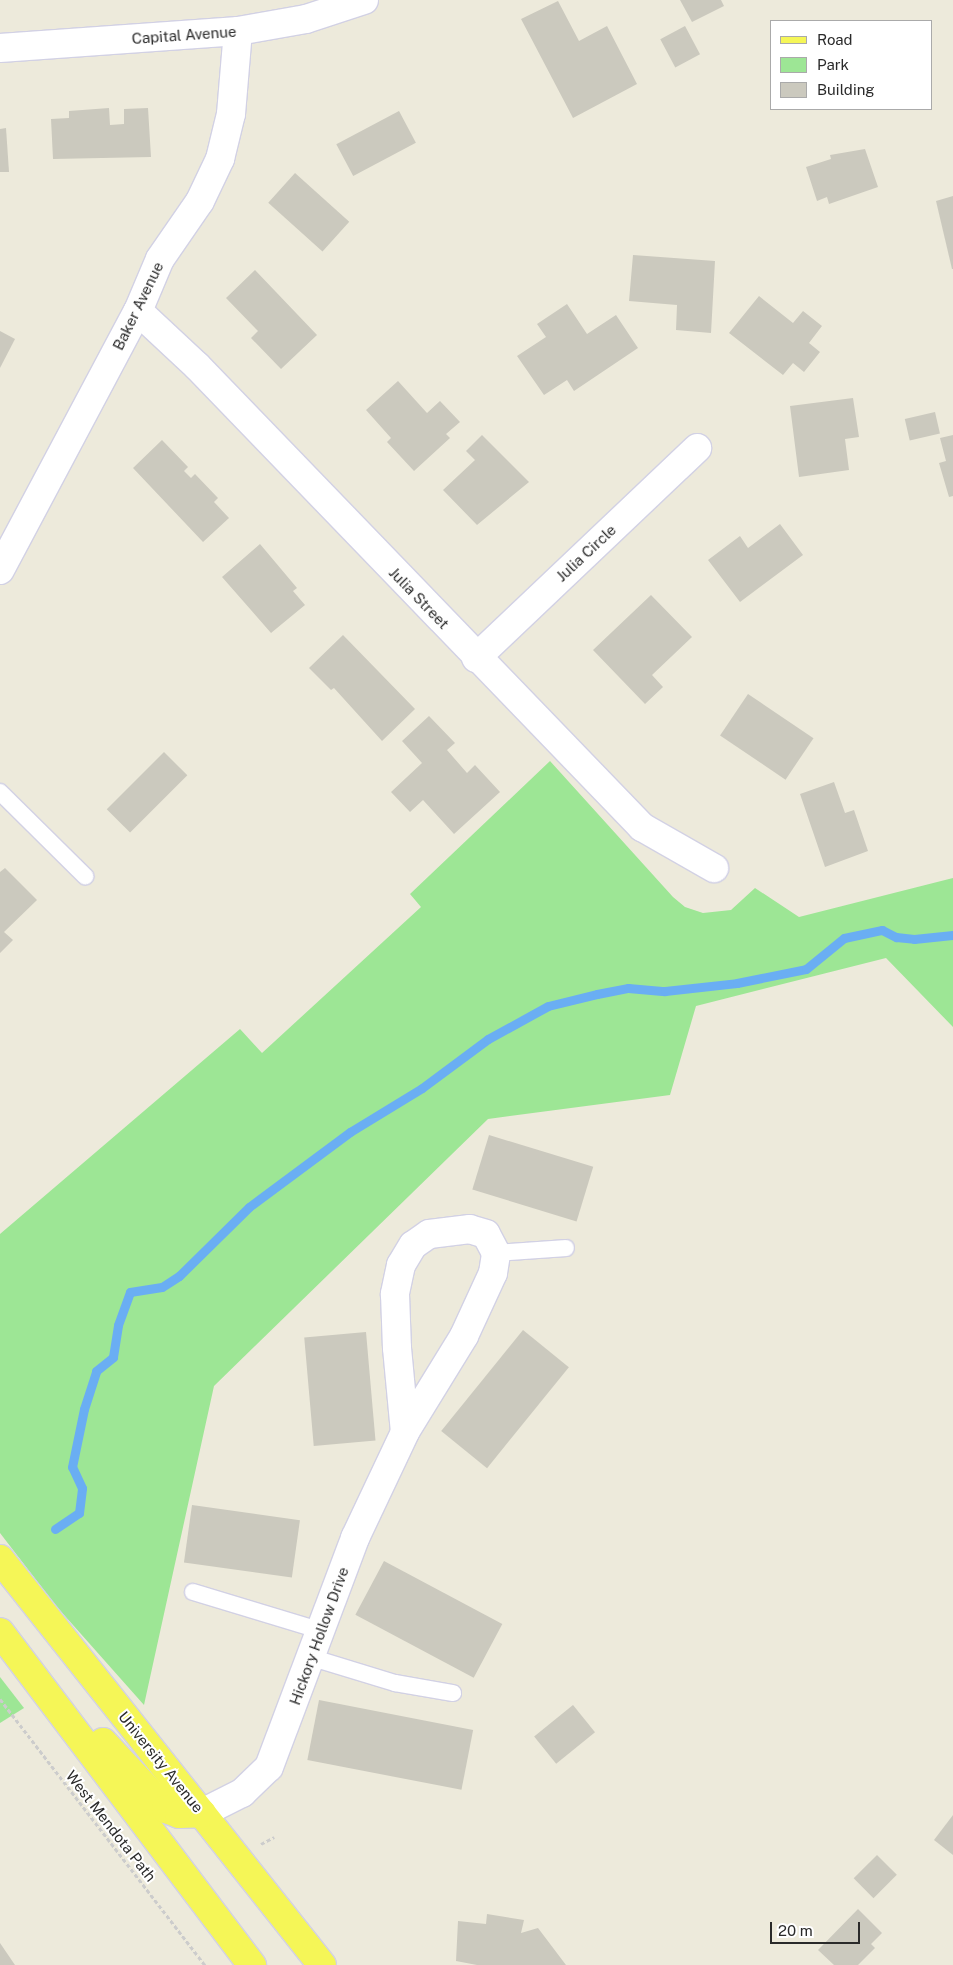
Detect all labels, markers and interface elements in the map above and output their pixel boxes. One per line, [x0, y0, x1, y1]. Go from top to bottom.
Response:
legend [770, 20, 933, 110]
street label: Capital Avenue [131, 22, 237, 48]
text: Road [817, 31, 853, 48]
text: Park [817, 56, 849, 73]
text: Building [817, 81, 875, 98]
street label: Baker Avenue [109, 259, 167, 353]
street label: Julia Circle [552, 521, 620, 585]
street label: Julia Street [385, 563, 453, 633]
street label: Hickory Hollow Drive [286, 1565, 352, 1707]
street label: University Avenue [115, 1708, 207, 1816]
street label: West Mendota Path [62, 1767, 160, 1885]
scale bar [773, 1912, 863, 1944]
text: 20 m [778, 1922, 813, 1939]

